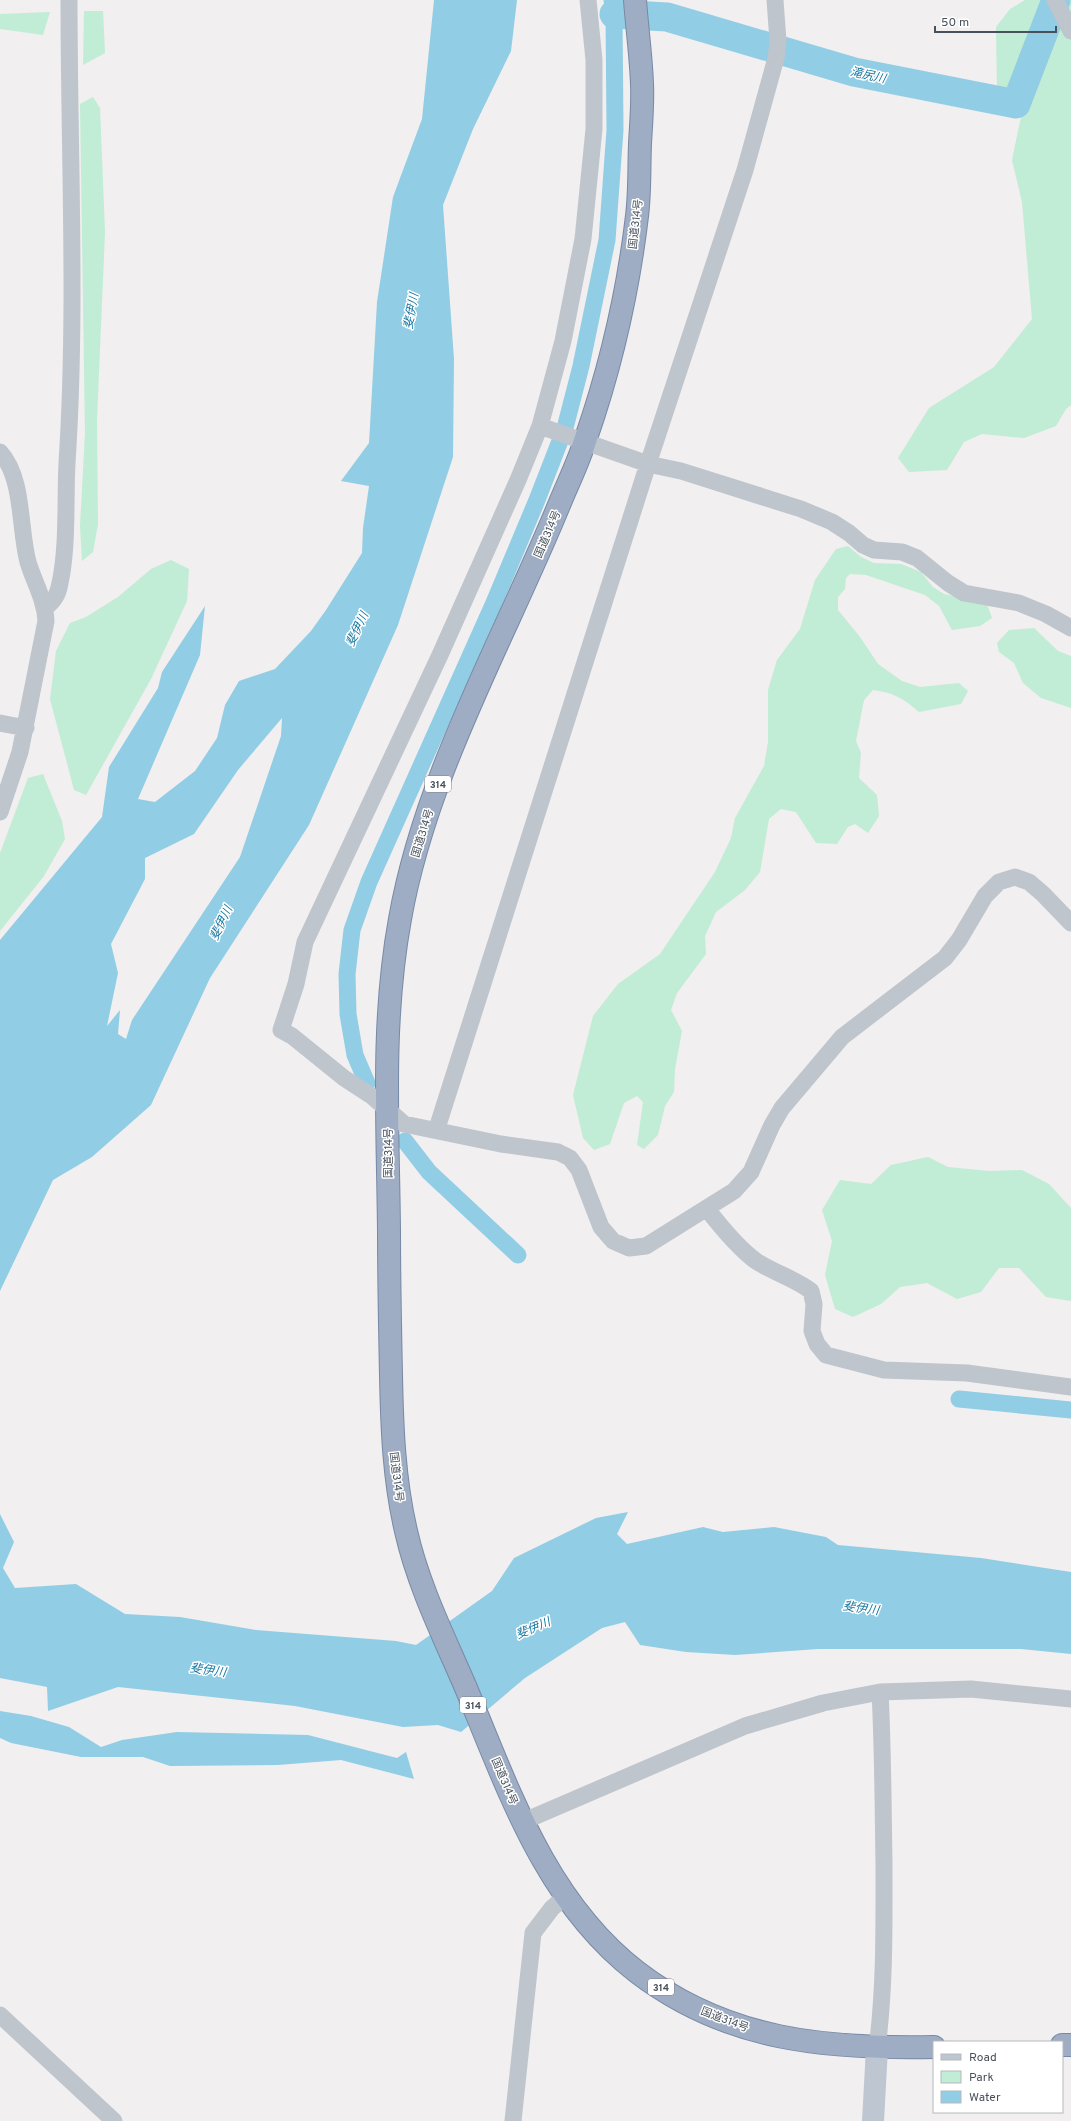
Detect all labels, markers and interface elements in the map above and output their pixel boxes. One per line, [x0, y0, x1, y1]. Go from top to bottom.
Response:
scale bar [935, 8, 1056, 34]
text: 50 m [941, 15, 969, 31]
water label: 滝尻川 [849, 64, 889, 88]
street label: 国道314号 [626, 198, 646, 250]
water label: 斐伊川 [401, 290, 423, 330]
street label: 国道314号 [532, 508, 564, 560]
water label: 斐伊川 [343, 608, 374, 649]
road number: 314 [425, 776, 451, 792]
street label: 国道314号 [409, 807, 437, 859]
water label: 斐伊川 [207, 902, 238, 943]
street label: 国道314号 [382, 1128, 396, 1178]
street label: 国道314号 [386, 1451, 406, 1503]
water label: 斐伊川 [842, 1599, 882, 1620]
water label: 斐伊川 [514, 1614, 555, 1643]
water label: 斐伊川 [189, 1661, 229, 1682]
road number: 314 [460, 1697, 486, 1713]
street label: 国道314号 [488, 1755, 520, 1807]
road number: 314 [648, 1979, 674, 1995]
street label: 国道314号 [699, 2004, 751, 2035]
legend [933, 2041, 1063, 2113]
text: Road [969, 2050, 997, 2066]
text: Park [969, 2070, 994, 2086]
text: Water [969, 2090, 1001, 2106]

